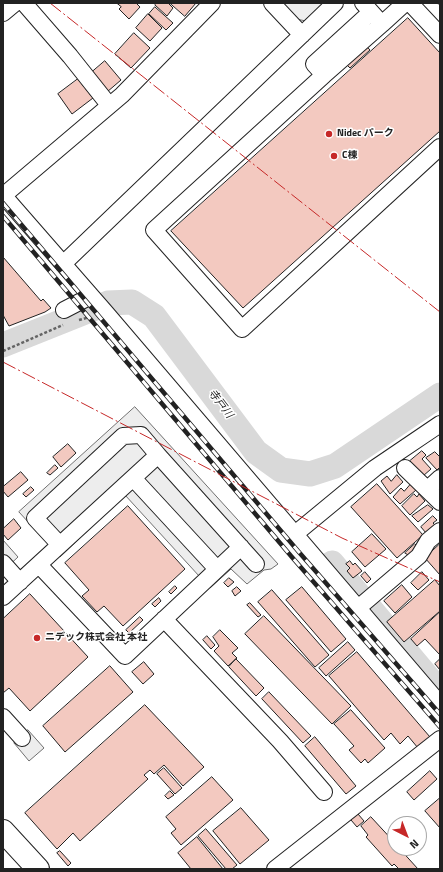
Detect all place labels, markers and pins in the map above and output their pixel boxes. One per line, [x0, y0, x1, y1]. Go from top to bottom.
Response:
place label: Nidec パーク [337, 128, 394, 140]
marker: Nidec パーク [324, 129, 334, 139]
place label: C棟 [342, 150, 357, 162]
marker: C棟 [329, 151, 339, 161]
place label: ニデック株式会社 本社 [45, 632, 147, 644]
marker: ニデック株式会社 本社 [32, 633, 42, 643]

